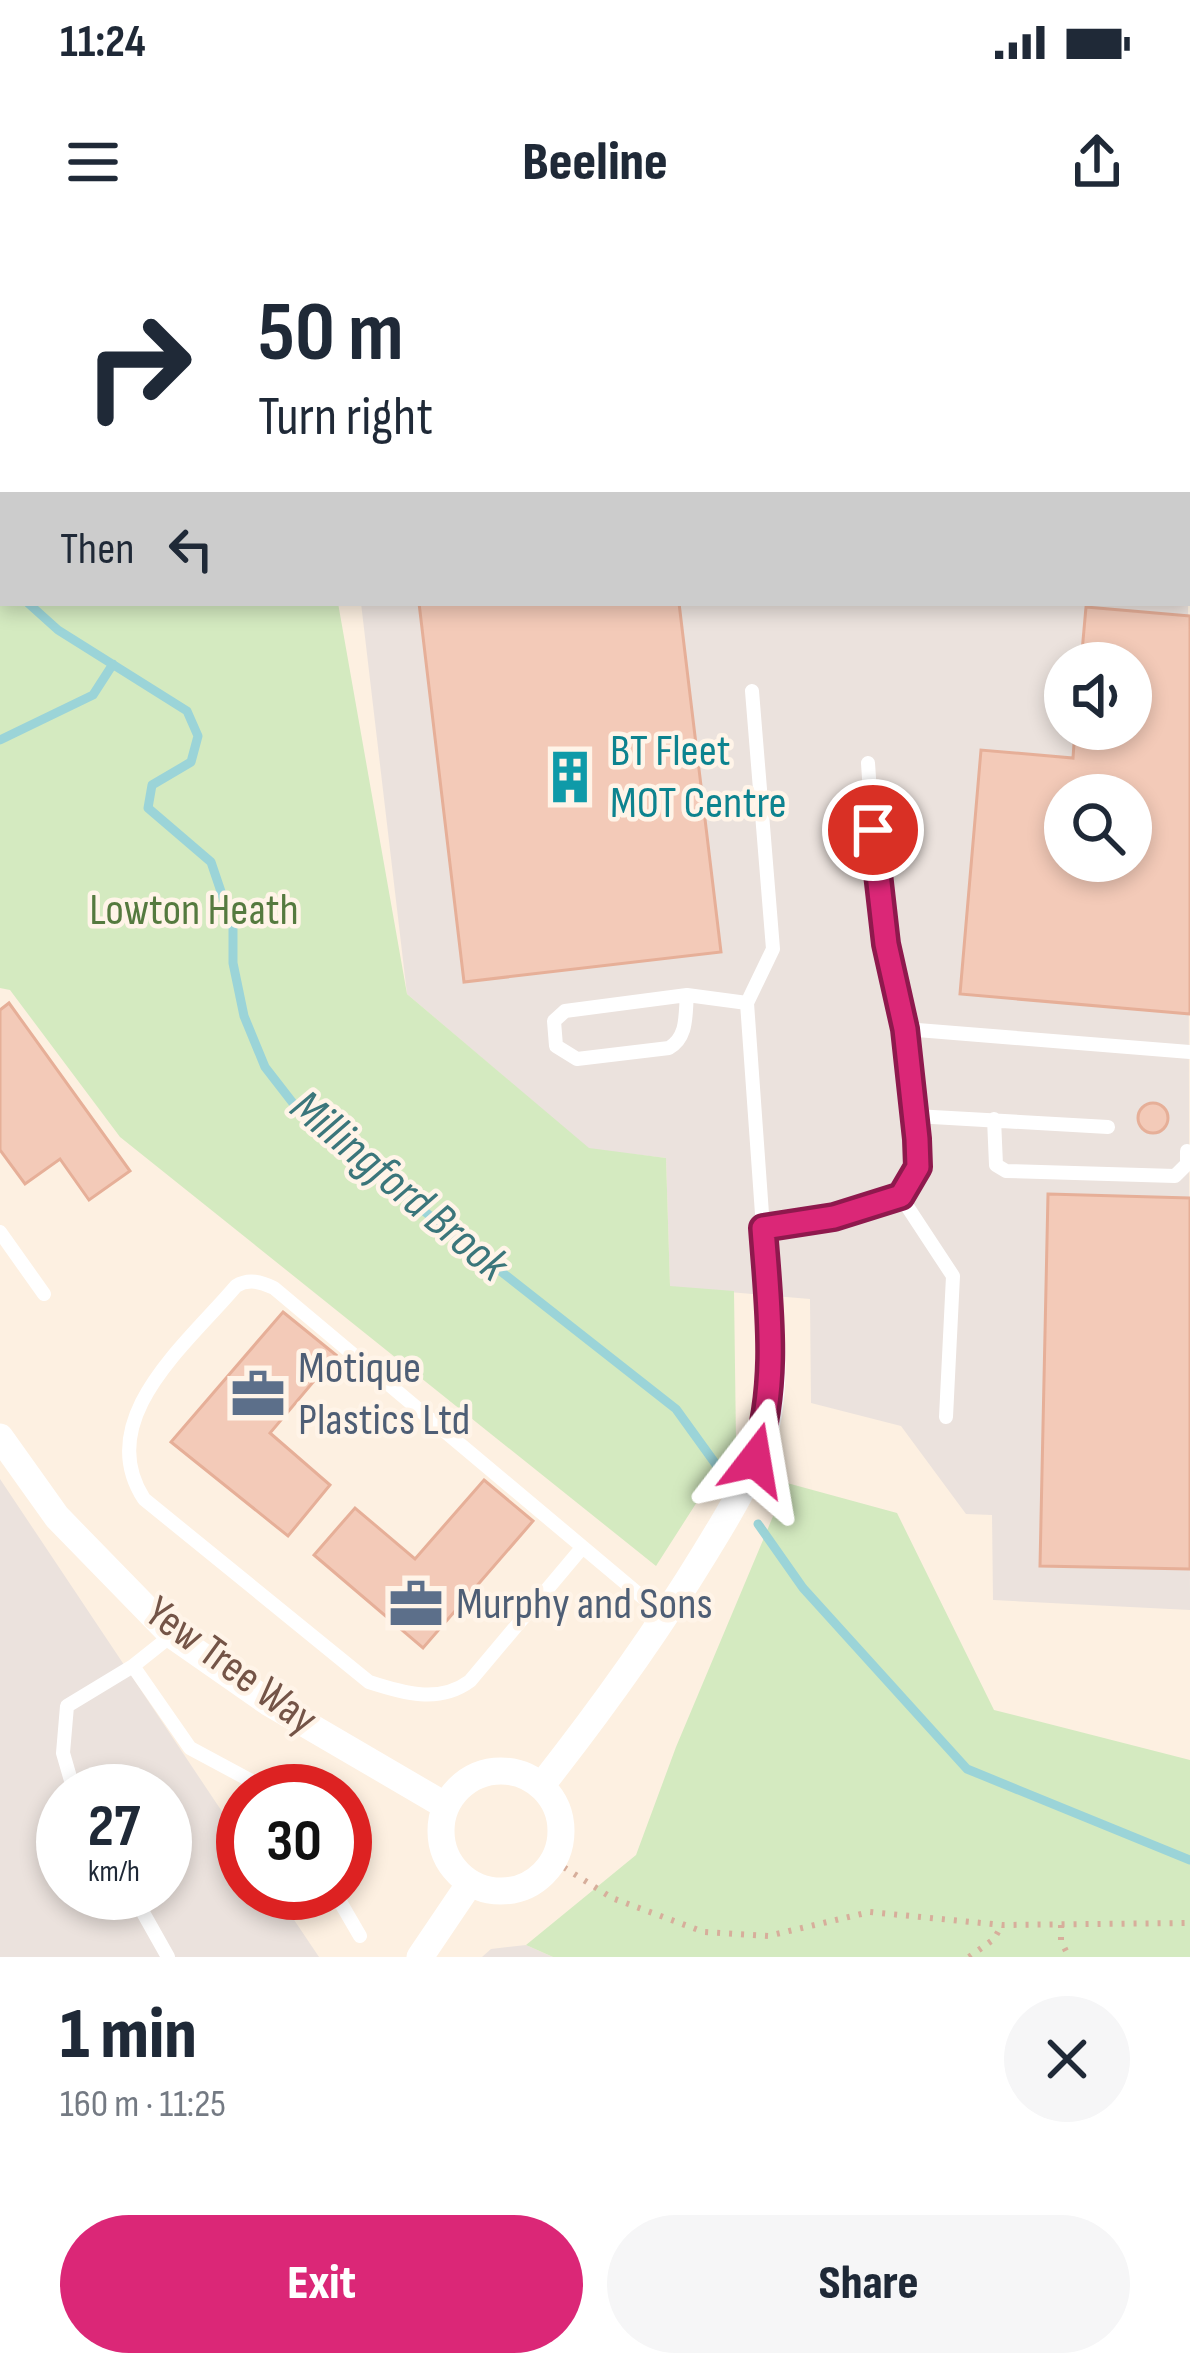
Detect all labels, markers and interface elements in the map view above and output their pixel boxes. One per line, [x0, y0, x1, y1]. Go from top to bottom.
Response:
text: 11:24 [60, 15, 146, 70]
icon: menu [60, 129, 126, 195]
icon: share [1064, 129, 1130, 195]
text: Beeline [522, 130, 668, 195]
text: 50 m [258, 283, 404, 384]
icon: right [60, 288, 216, 444]
text: Turn right [258, 385, 433, 450]
icon: left [158, 516, 224, 582]
text: Then [60, 522, 134, 577]
map controls [1044, 642, 1152, 882]
button: sound [1044, 642, 1152, 750]
place label: BT Fleet MOT Centre [610, 724, 787, 831]
building icon: BT Fleet MOT Centre [541, 748, 599, 806]
button: search [1044, 774, 1152, 882]
pin [822, 779, 924, 881]
icon: arrive [840, 797, 906, 863]
park label: Lowton Heath [89, 883, 299, 938]
water label: Millingford Brook [279, 1079, 521, 1295]
place label: Motique Plastics Ltd [298, 1341, 470, 1448]
office icon: Motique Plastics Ltd [229, 1365, 287, 1423]
position arrow [692, 1397, 818, 1523]
office icon: Murphy and Sons [387, 1575, 445, 1633]
place label: Murphy and Sons [456, 1577, 713, 1632]
street label: Yew Tree Way [134, 1585, 328, 1747]
speed limit sign: 30 [216, 1764, 372, 1920]
text: 27 [88, 1791, 140, 1863]
text: km/h [88, 1854, 140, 1890]
text: 1 min [60, 1992, 197, 2079]
button: close [1004, 1996, 1130, 2122]
text: 160 m · 11:25 [60, 2081, 226, 2128]
button: Exit [60, 2215, 583, 2353]
button: Share [607, 2215, 1130, 2353]

